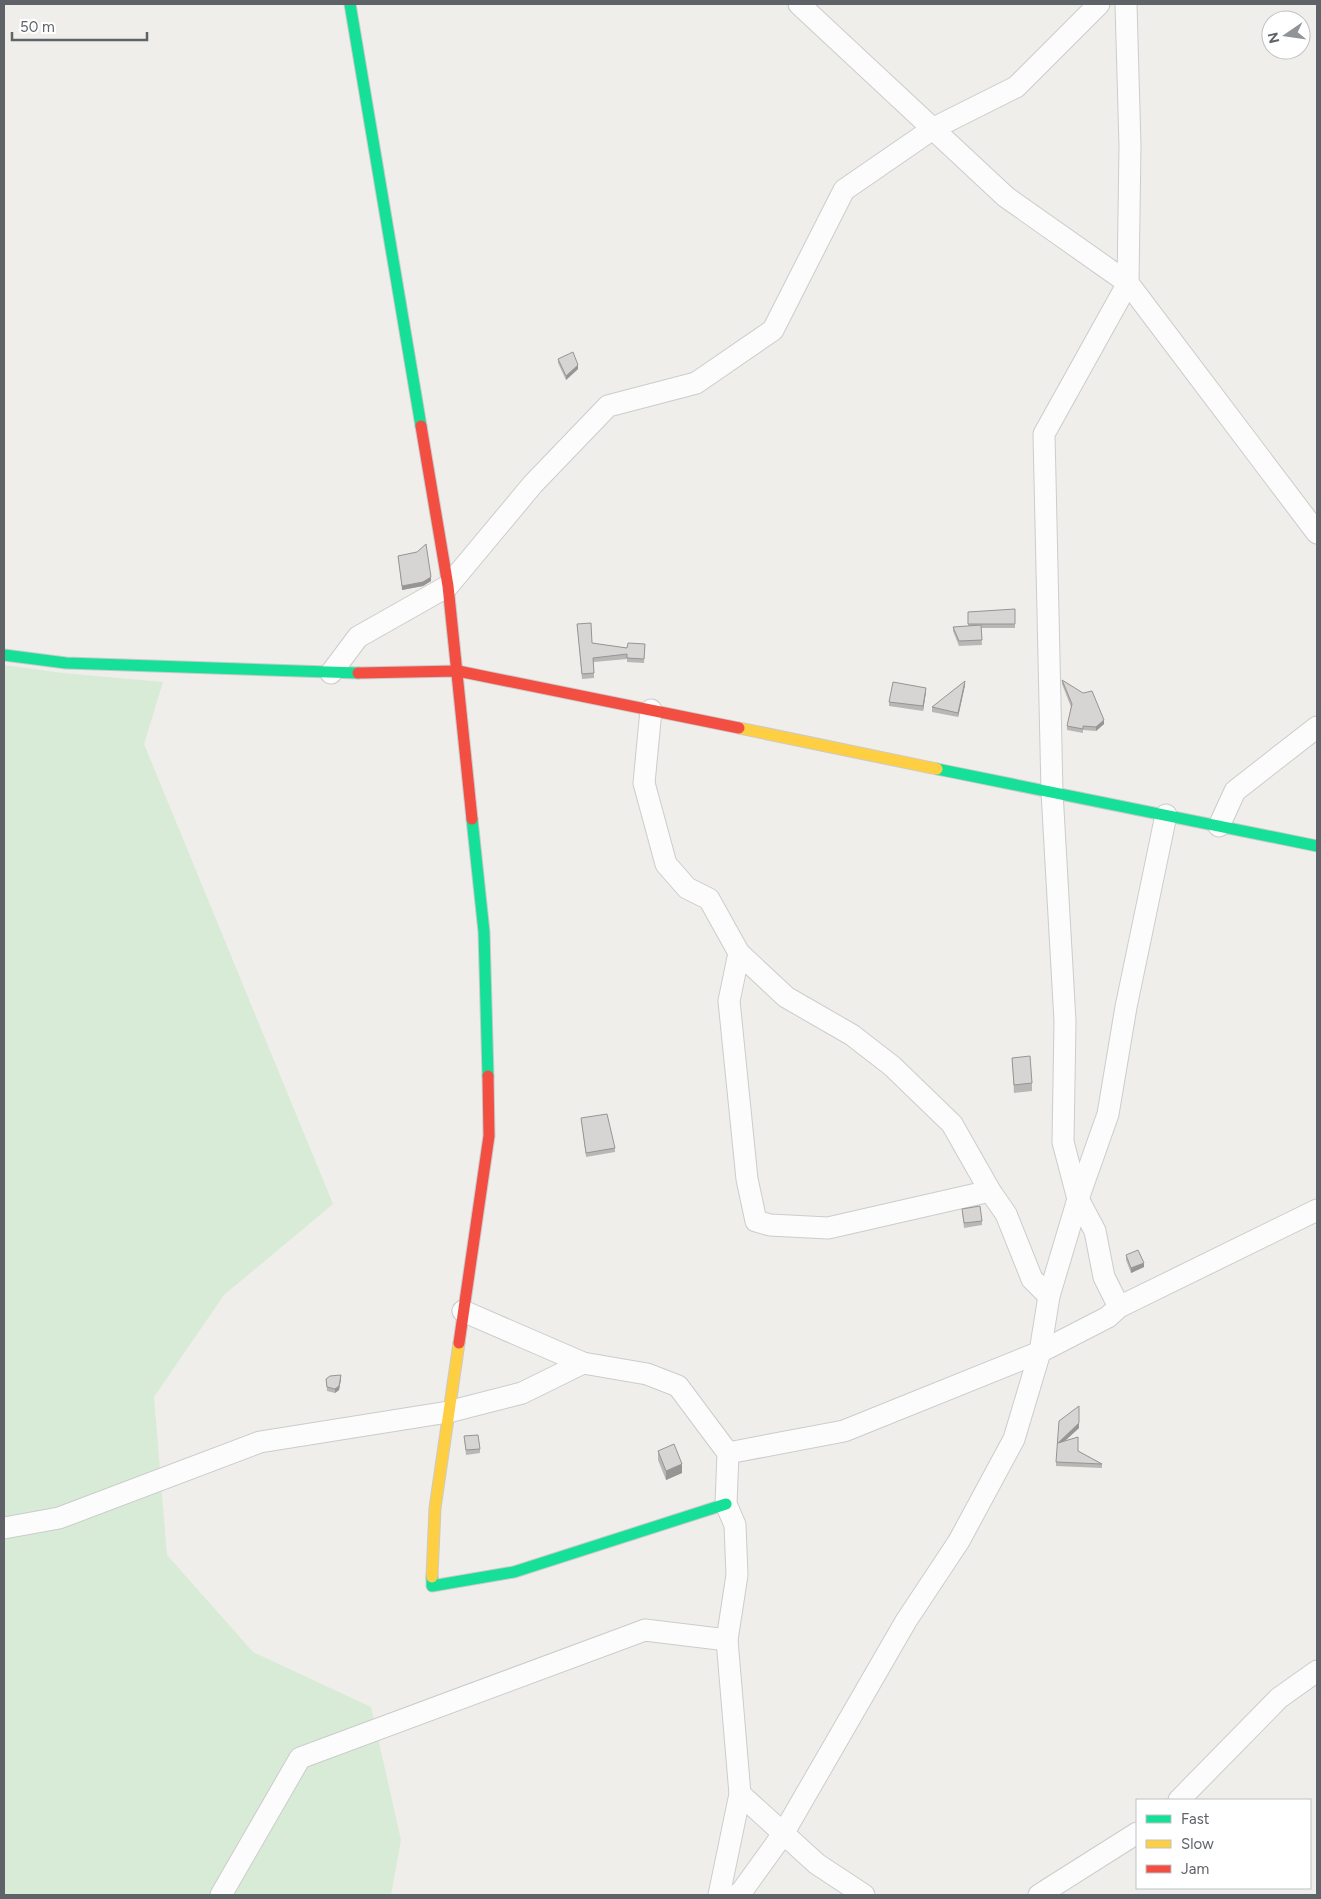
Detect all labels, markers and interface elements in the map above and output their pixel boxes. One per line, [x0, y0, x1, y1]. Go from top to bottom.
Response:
scale bar [12, 10, 148, 42]
north arrow [1261, 10, 1311, 60]
text: 50 m [20, 18, 55, 36]
text: N [1264, 31, 1283, 45]
legend [1136, 1799, 1311, 1889]
text: Fast [1181, 1810, 1210, 1828]
text: Slow [1181, 1835, 1214, 1853]
text: Jam [1181, 1860, 1209, 1878]

